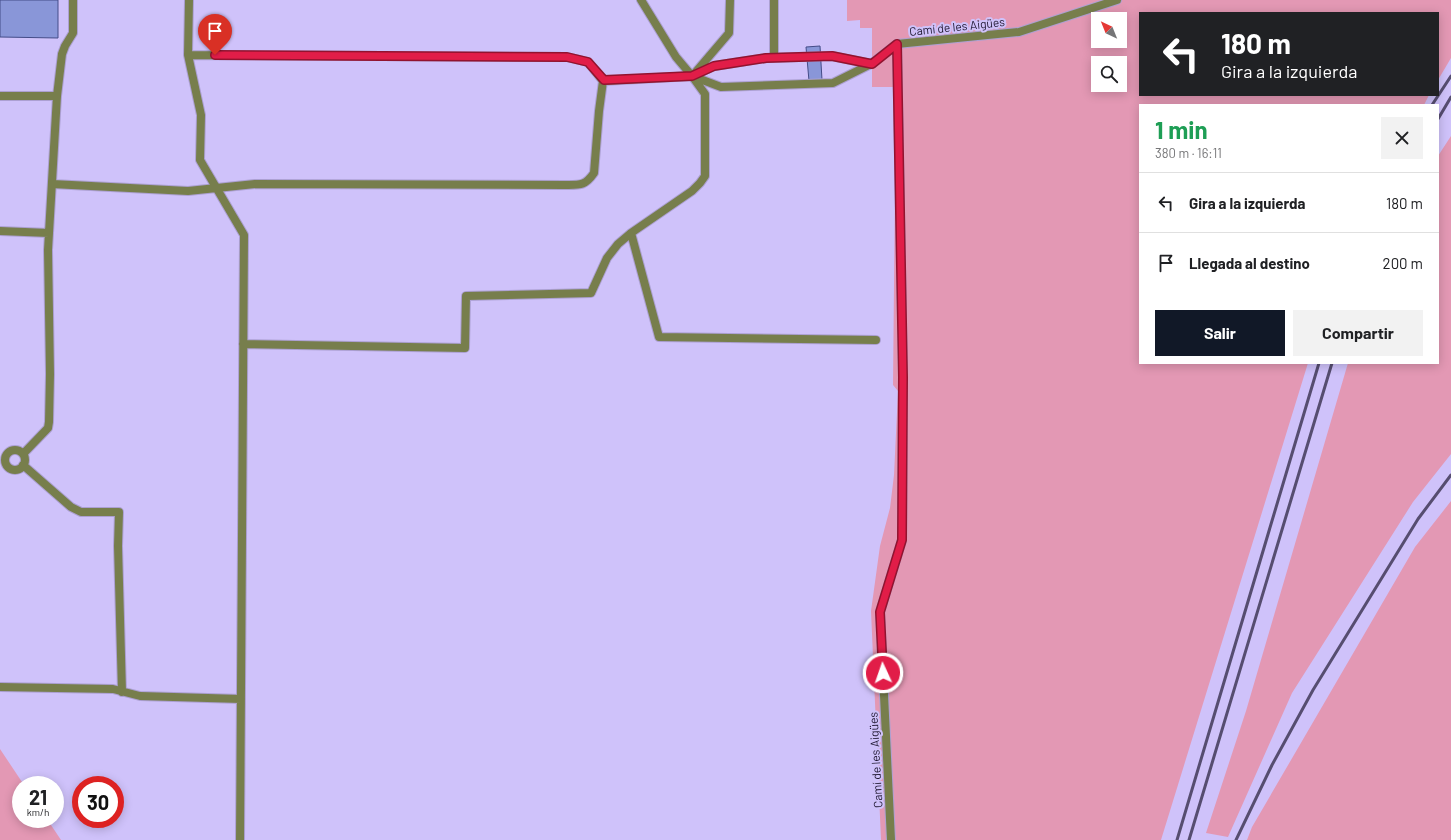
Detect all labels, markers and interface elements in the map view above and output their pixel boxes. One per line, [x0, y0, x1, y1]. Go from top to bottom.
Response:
north arrow [1091, 12, 1127, 48]
map controls [1091, 12, 1127, 92]
pin [198, 14, 232, 55]
street label: Camí de les Aigües [909, 14, 1006, 38]
icon: arrive [204, 20, 226, 42]
text: 180 m [1221, 26, 1291, 60]
icon: left [1155, 28, 1207, 80]
button: search [1091, 56, 1127, 92]
text: Gira a la izquierda [1221, 60, 1358, 82]
text: 1 min [1155, 115, 1208, 144]
button: close [1381, 117, 1423, 159]
text: 380 m · 16:11 [1155, 145, 1222, 161]
icon: left [1155, 192, 1177, 214]
text: Gira a la izquierda [1189, 194, 1305, 212]
text: 180 m [1386, 194, 1423, 212]
icon: arrive [1155, 252, 1177, 274]
text: Llegada al destino [1189, 254, 1310, 272]
text: 200 m [1383, 254, 1423, 272]
button: Salir [1155, 310, 1285, 356]
button: Compartir [1293, 310, 1423, 356]
position arrow [862, 652, 904, 694]
street label: Camí de les Aigües [865, 711, 885, 808]
speed limit sign: 30 [72, 776, 124, 828]
text: 21 [29, 785, 47, 809]
text: km/h [27, 806, 49, 818]

